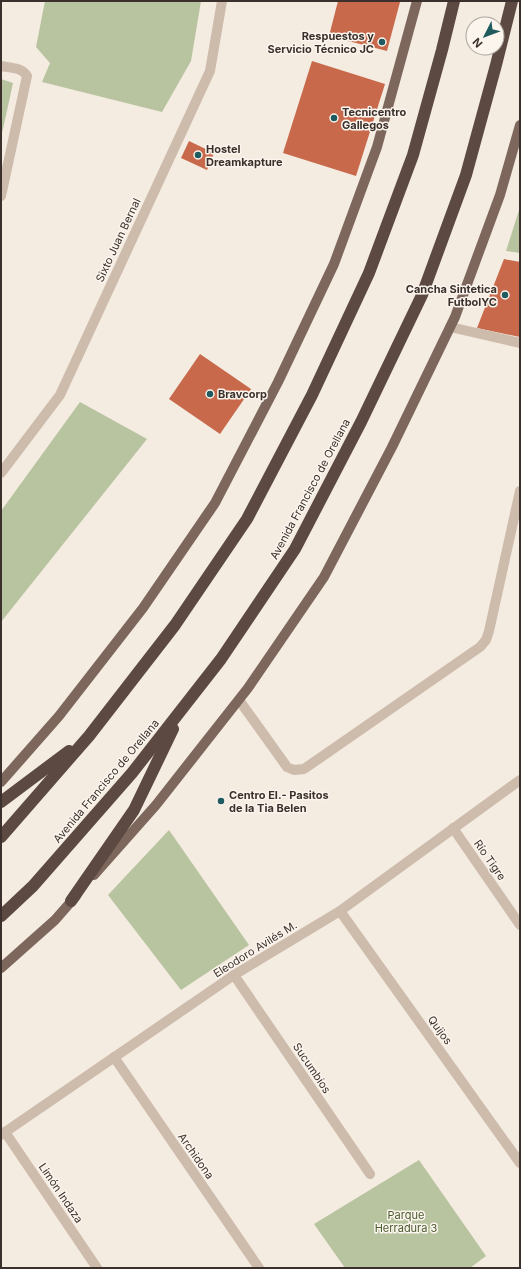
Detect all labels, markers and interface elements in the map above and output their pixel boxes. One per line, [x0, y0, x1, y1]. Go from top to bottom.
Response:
north arrow [465, 16, 505, 56]
place label: Respuestos y Servicio Técnico JC [267, 29, 374, 56]
text: N [470, 35, 486, 50]
marker: Respuestos y Servicio Técnico JC [377, 37, 387, 47]
place label: Tecnicentro Gallegos [342, 105, 406, 132]
marker: Tecnicentro Gallegos [329, 113, 339, 123]
place label: Hostel Dreamkapture [206, 142, 283, 169]
marker: Hostel Dreamkapture [193, 150, 203, 160]
street label: Sixto Juan Bernal [92, 196, 144, 284]
place label: Cancha Sintetica FutbolYC [406, 282, 497, 309]
marker: Cancha Sintetica FutbolYC [500, 290, 510, 300]
place label: Bravcorp [218, 387, 267, 401]
marker: Bravcorp [205, 389, 215, 399]
street label: Avenida Francisco de Orellana [267, 416, 353, 562]
street label: Avenida Francisco de Orellana [50, 716, 162, 846]
place label: Centro EI.- Pasitos de la Tia Belen [229, 788, 329, 815]
marker: Centro EI.- Pasitos de la Tia Belen [216, 796, 226, 806]
street label: Río Tigre [471, 837, 509, 883]
street label: Eleodoro Avilés M. [211, 918, 299, 980]
street label: Quijos [425, 1013, 455, 1047]
street label: Sucumbíos [290, 1040, 334, 1096]
street label: Archidona [175, 1130, 217, 1182]
street label: Limón Indaza [36, 1160, 86, 1226]
park label: Parque Herradura 3 [375, 1208, 438, 1235]

